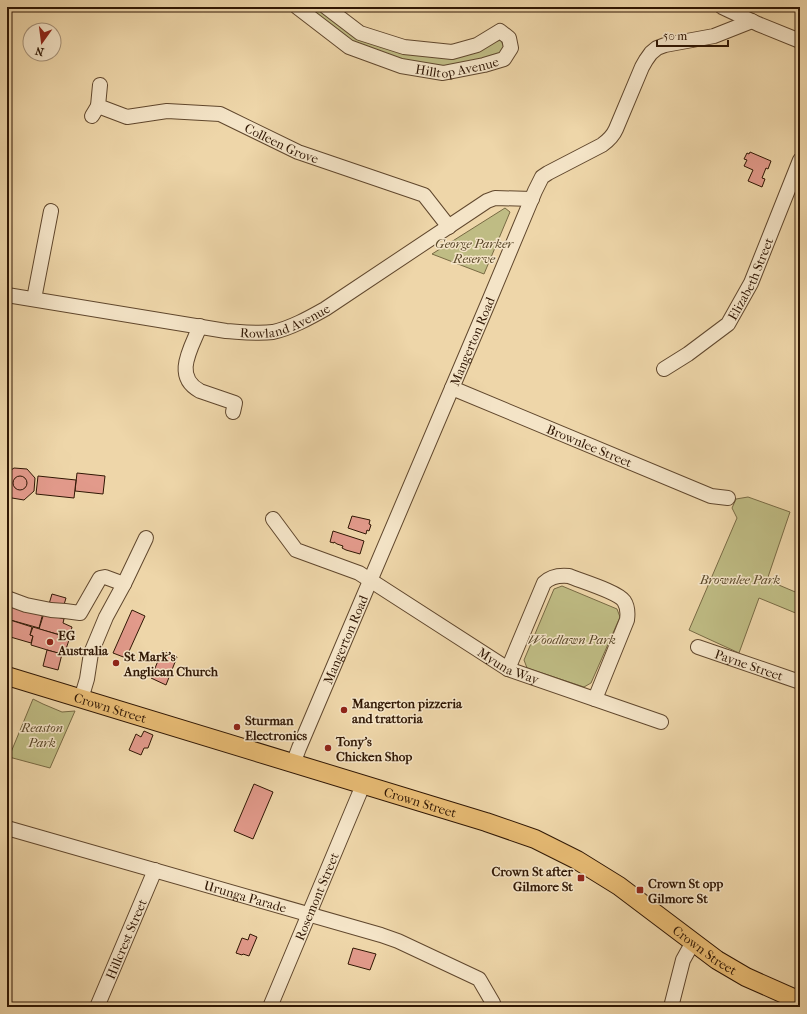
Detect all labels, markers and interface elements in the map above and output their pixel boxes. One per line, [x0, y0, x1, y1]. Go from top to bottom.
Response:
north arrow [22, 22, 62, 62]
scale bar [657, 22, 728, 48]
text: 50 m [663, 29, 687, 43]
text: N [33, 44, 45, 59]
street label: Hilltop Avenue [414, 54, 501, 81]
street label: Colleen Grove [242, 120, 321, 167]
street label: Elizabeth Street [725, 235, 776, 323]
park label: George Parker Reserve [435, 236, 514, 266]
street label: Mangerton Road [447, 294, 498, 388]
street label: Rowland Avenue [239, 301, 333, 341]
street label: Brownlee Street [544, 421, 635, 470]
park label: Brownlee Park [699, 572, 781, 587]
street label: Mangerton Road [320, 592, 371, 686]
place label: EG Australia [57, 628, 109, 658]
park label: Woodlawn Park [528, 632, 616, 647]
marker: EG Australia [45, 637, 55, 647]
street label: Myuna Way [475, 644, 542, 688]
street label: Payne Street [713, 646, 785, 684]
place label: St Mark's Anglican Church [123, 649, 219, 680]
marker: St Mark's Anglican Church [111, 658, 121, 668]
street label: Crown Street [72, 690, 149, 726]
place label: Mangerton pizzeria and trattoria [351, 696, 463, 726]
marker: Mangerton pizzeria and trattoria [339, 705, 349, 715]
place label: Sturman Electronics [245, 713, 307, 743]
park label: Reaston Park [20, 720, 63, 750]
marker: Sturman Electronics [232, 722, 242, 732]
place label: Tony's Chicken Shop [335, 734, 412, 765]
marker: Tony's Chicken Shop [323, 743, 333, 753]
street label: Crown Street [382, 784, 458, 821]
street label: Rosemont Street [292, 850, 342, 943]
place label: Crown St after Gilmore St [491, 864, 573, 894]
marker: Crown St after Gilmore St [576, 873, 586, 883]
place label: Crown St opp Gilmore St [648, 876, 723, 906]
street label: Urunga Parade [202, 878, 289, 916]
marker: Crown St opp Gilmore St [635, 885, 645, 895]
street label: Hillcrest Street [103, 896, 150, 981]
street label: Crown Street [670, 922, 740, 978]

